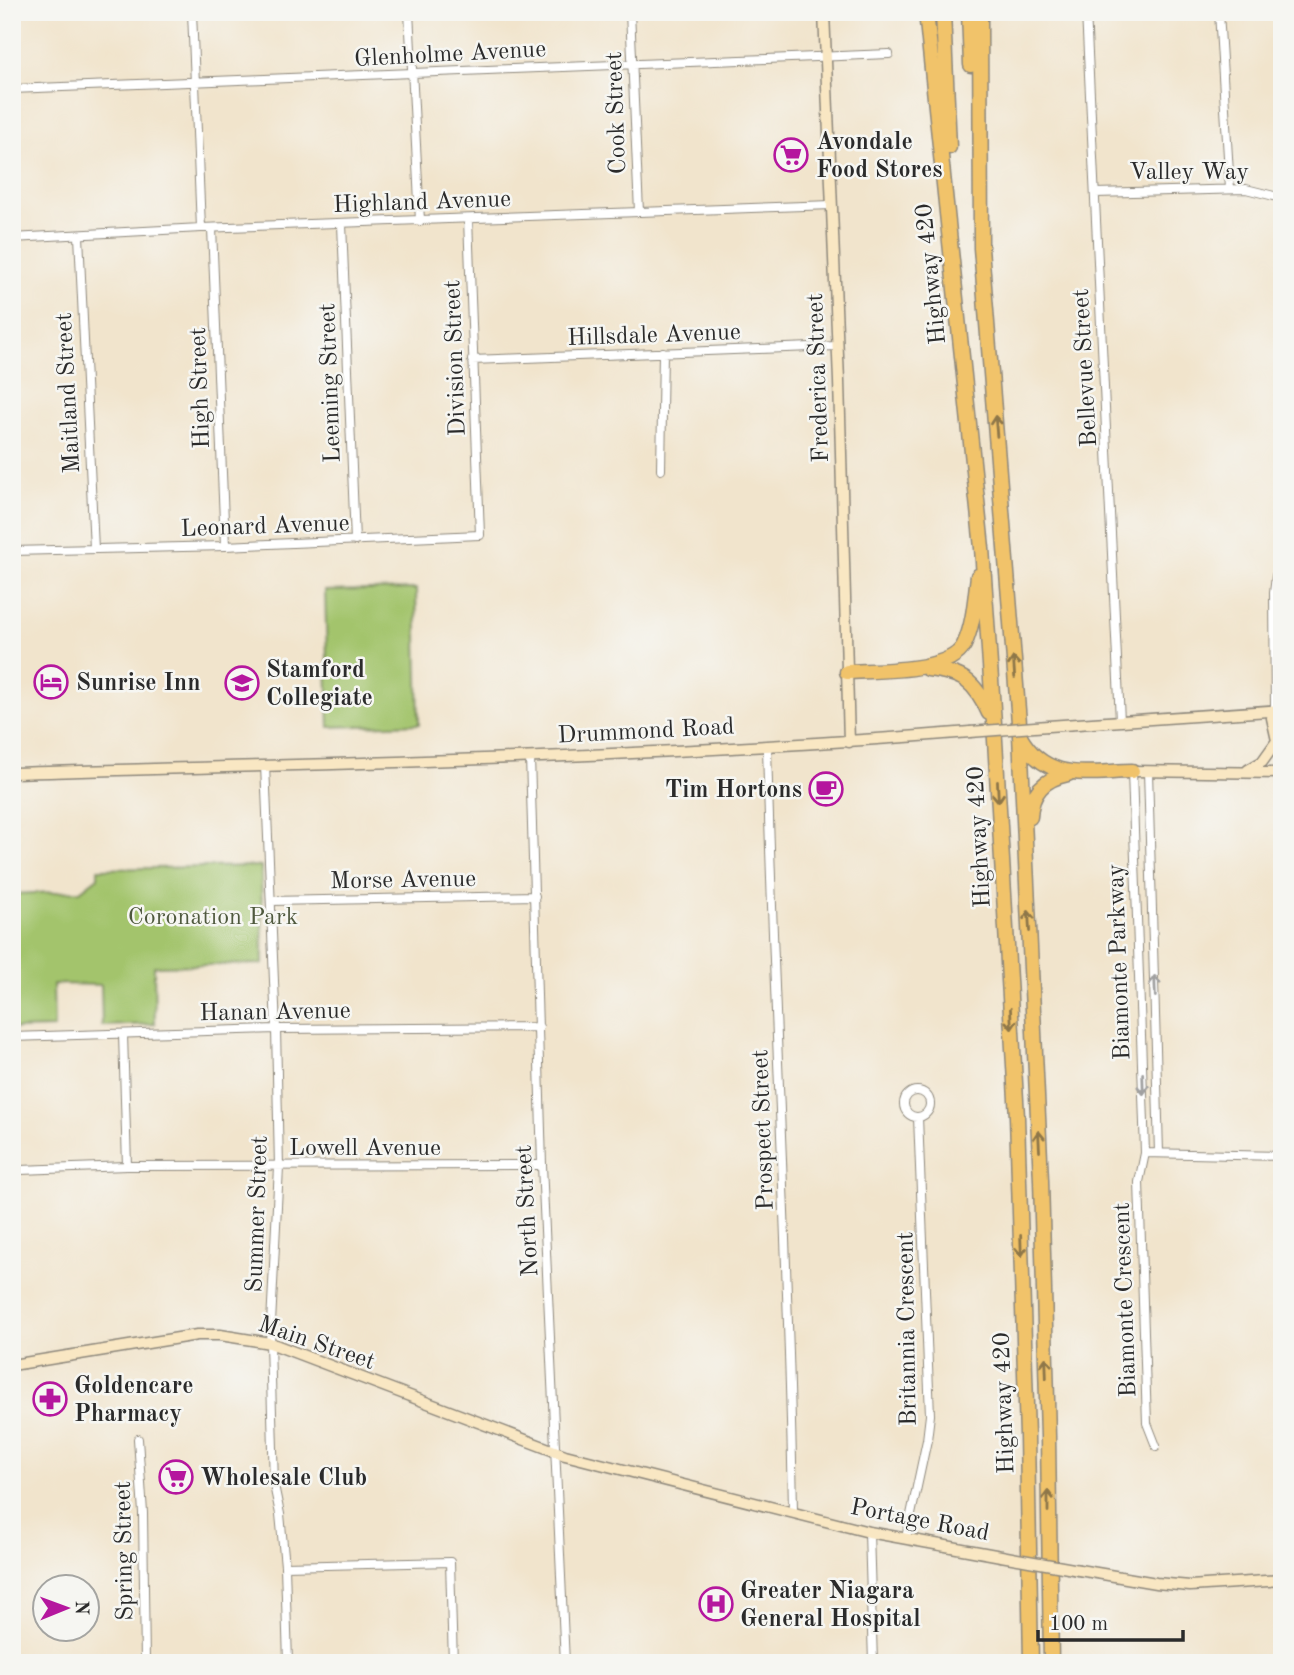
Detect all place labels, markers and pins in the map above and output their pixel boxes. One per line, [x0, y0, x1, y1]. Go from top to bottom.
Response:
place label: Avondale Food Stores [816, 131, 943, 183]
supermarket icon: Avondale Food Stores [772, 136, 810, 174]
place label: Stamford Collegiate [266, 659, 373, 711]
hotel icon: Sunrise Inn [32, 663, 70, 701]
school or university icon: Stamford Collegiate [223, 664, 261, 702]
place label: Sunrise Inn [76, 672, 201, 696]
cafe icon: Tim Hortons [807, 770, 845, 808]
place label: Tim Hortons [665, 779, 802, 803]
place label: Goldencare Pharmacy [74, 1375, 194, 1427]
pharmacy icon: Goldencare Pharmacy [31, 1380, 69, 1418]
supermarket icon: Wholesale Club [157, 1458, 195, 1496]
place label: Wholesale Club [200, 1467, 367, 1491]
place label: Greater Niagara General Hospital [740, 1580, 921, 1632]
hospital icon: Greater Niagara General Hospital [697, 1585, 735, 1623]

